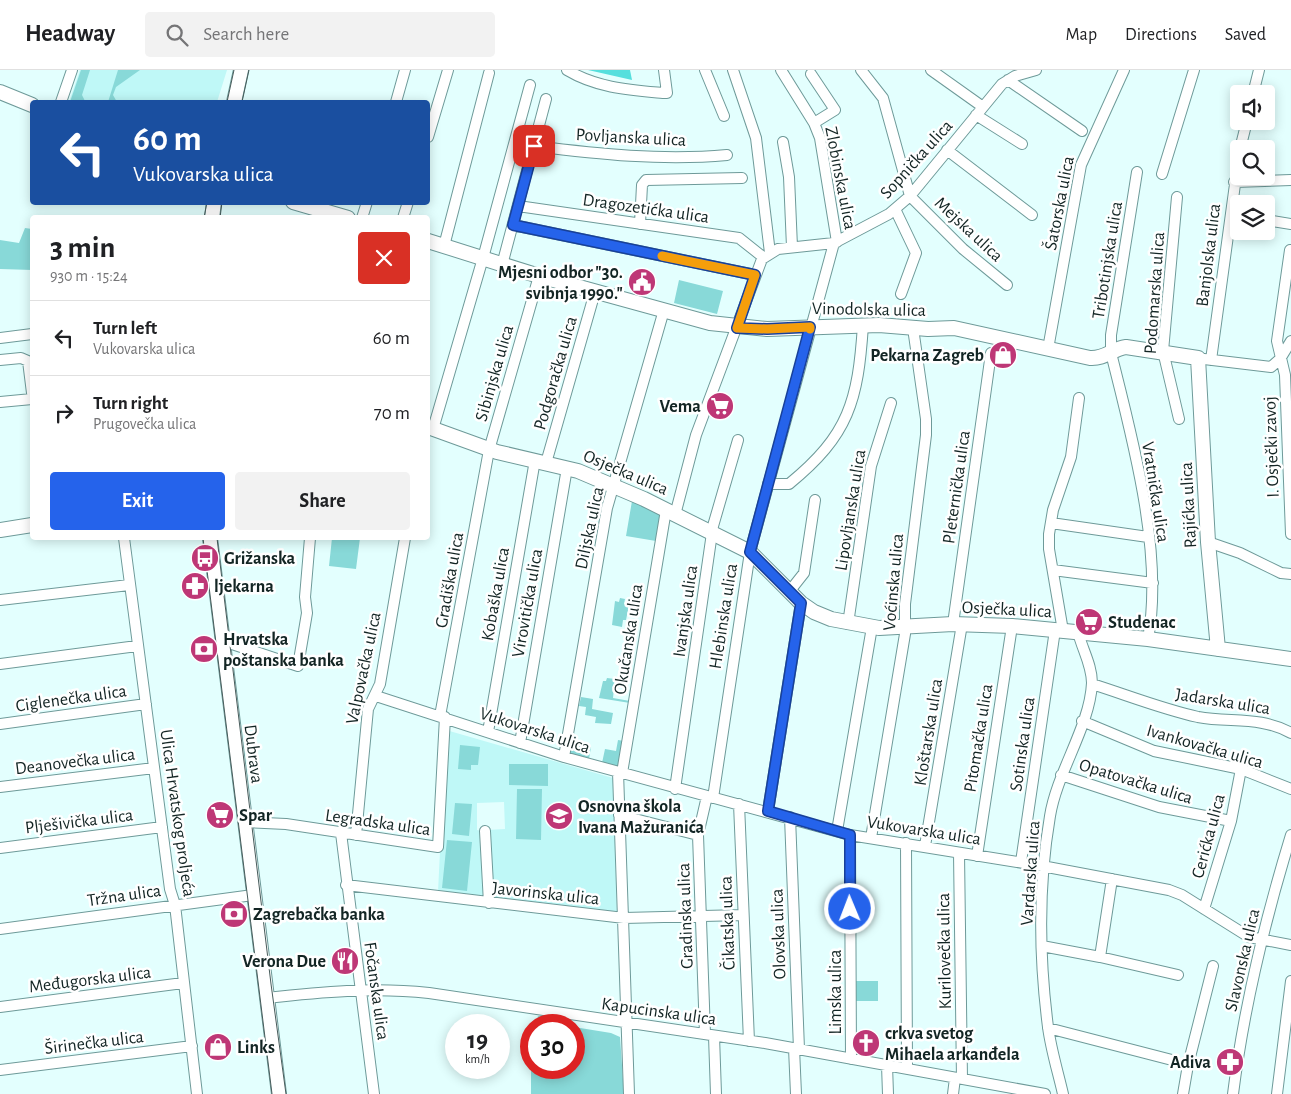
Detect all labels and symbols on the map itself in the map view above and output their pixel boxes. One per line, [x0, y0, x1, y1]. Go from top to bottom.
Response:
street label: Sopnička ulica [877, 117, 956, 202]
pin [513, 125, 555, 167]
street label: Zlobinska ulica [821, 125, 859, 231]
street label: Povljanska ulica [575, 126, 686, 150]
street label: Šatorska ulica [1039, 154, 1078, 252]
street label: Dragozetićka ulica [581, 191, 710, 227]
street label: Mejska ulica [931, 194, 1006, 266]
street label: Tribotinjska ulica [1090, 200, 1126, 320]
street label: Banjolska ulica [1194, 202, 1224, 308]
street label: Podomarska ulica [1142, 231, 1168, 355]
place label: Mjesni odbor "30. svibnja 1990." [498, 264, 623, 303]
public building icon: Mjesni odbor "30. svibnja 1990." [627, 267, 657, 297]
street label: Vinodolska ulica [812, 300, 926, 320]
street label: Podgoračka ulica [531, 314, 581, 432]
street label: Sibinjska ulica [473, 323, 517, 424]
shop icon: Pekarna Zagreb [988, 340, 1018, 370]
place label: Pekarna Zagreb [870, 347, 984, 365]
supermarket icon: Vema [705, 391, 735, 421]
street label: I. Osječki zavoj [1261, 396, 1283, 498]
place label: Vema [660, 398, 701, 416]
street label: Pleternička ulica [940, 429, 974, 545]
street label: Vratnička ulica [1138, 440, 1172, 544]
street label: Osječka ulica [581, 447, 671, 499]
street label: Lipovljanska ulica [833, 448, 869, 572]
street label: Rajićka ulica [1178, 461, 1200, 548]
street label: Diljska ulica [572, 485, 608, 571]
street label: Gradiška ulica [433, 531, 467, 629]
street label: Voćinska ulica [881, 533, 907, 631]
bus stop icon: Grižanska [190, 543, 220, 573]
street label: Kobaška ulica [479, 546, 513, 642]
street label: Virovitička ulica [510, 547, 546, 659]
place label: Grižanska [224, 550, 296, 568]
street label: Hlebinska ulica [707, 562, 741, 670]
street label: Ivanjska ulica [671, 564, 701, 658]
pharmacy icon: ljekarna [180, 571, 210, 601]
place label: ljekarna [214, 578, 274, 596]
street label: Okučanska ulica [611, 583, 647, 696]
street label: Osječka ulica [961, 599, 1052, 621]
supermarket icon: Studenac [1074, 607, 1104, 637]
street label: Valpovačka ulica [343, 610, 385, 726]
place label: Studenac [1108, 614, 1176, 632]
place label: Hrvatska poštanska banka [223, 631, 344, 670]
bank icon: Hrvatska poštanska banka [189, 634, 219, 664]
street label: Kloštarska ulica [912, 677, 946, 787]
street label: Ciglenečka ulica [14, 682, 128, 716]
street label: Pitomačka ulica [962, 683, 996, 794]
street label: Jadarska ulica [1174, 686, 1271, 718]
street label: Sotinska ulica [1007, 696, 1039, 793]
street label: Vukovarska ulica [477, 705, 592, 757]
street label: Ivankovačka ulica [1144, 722, 1265, 772]
street label: Dubrava [240, 724, 266, 785]
street label: Ulica Hrvatskog proljeća [156, 728, 198, 898]
street label: Deanovečka ulica [14, 746, 136, 778]
street label: Opatovačka ulica [1077, 756, 1195, 808]
street label: Cerićka ulica [1189, 792, 1229, 880]
place label: Osnovna škola Ivana Mažuranića [578, 798, 704, 837]
supermarket icon: Spar [205, 800, 235, 830]
school or university icon: Osnovna škola Ivana Mažuranića [544, 801, 574, 831]
street label: Plješivička ulica [24, 806, 134, 838]
place label: Spar [239, 807, 273, 825]
street label: Legradska ulica [324, 807, 432, 839]
street label: Vukovarska ulica [866, 813, 982, 849]
street label: Vardarska ulica [1018, 820, 1044, 926]
street label: Gradinska ulica [675, 863, 697, 969]
street label: Čikatska ulica [714, 875, 739, 971]
street label: Javorinska ulica [491, 879, 600, 909]
street label: Tržna ulica [86, 882, 162, 910]
position arrow [823, 882, 875, 934]
street label: Olovska ulica [768, 888, 790, 980]
street label: Kurilovečka ulica [935, 893, 955, 1009]
bank icon: Zagrebačka banka [219, 899, 249, 929]
place label: Zagrebačka banka [253, 906, 385, 924]
street label: Slavonska ulica [1222, 907, 1264, 1013]
street label: Fočanska ulica [360, 941, 392, 1041]
restaurant icon: Verona Due [330, 946, 360, 976]
street label: Limska ulica [827, 949, 845, 1035]
place label: Verona Due [242, 953, 326, 971]
street label: Međugorska ulica [28, 964, 152, 996]
street label: Kapucinska ulica [600, 995, 717, 1029]
speed limit sign: 30 [520, 1014, 585, 1079]
street label: Širinečka ulica [43, 1025, 145, 1058]
place label: crkva svetog Mihaela arkanđela [885, 1025, 1020, 1064]
church icon: crkva svetog Mihaela arkanđela [851, 1028, 881, 1058]
shop icon: Links [203, 1032, 233, 1062]
place label: Links [237, 1039, 275, 1057]
pharmacy icon: Adiva [1215, 1047, 1245, 1077]
place label: Adiva [1170, 1054, 1211, 1072]

